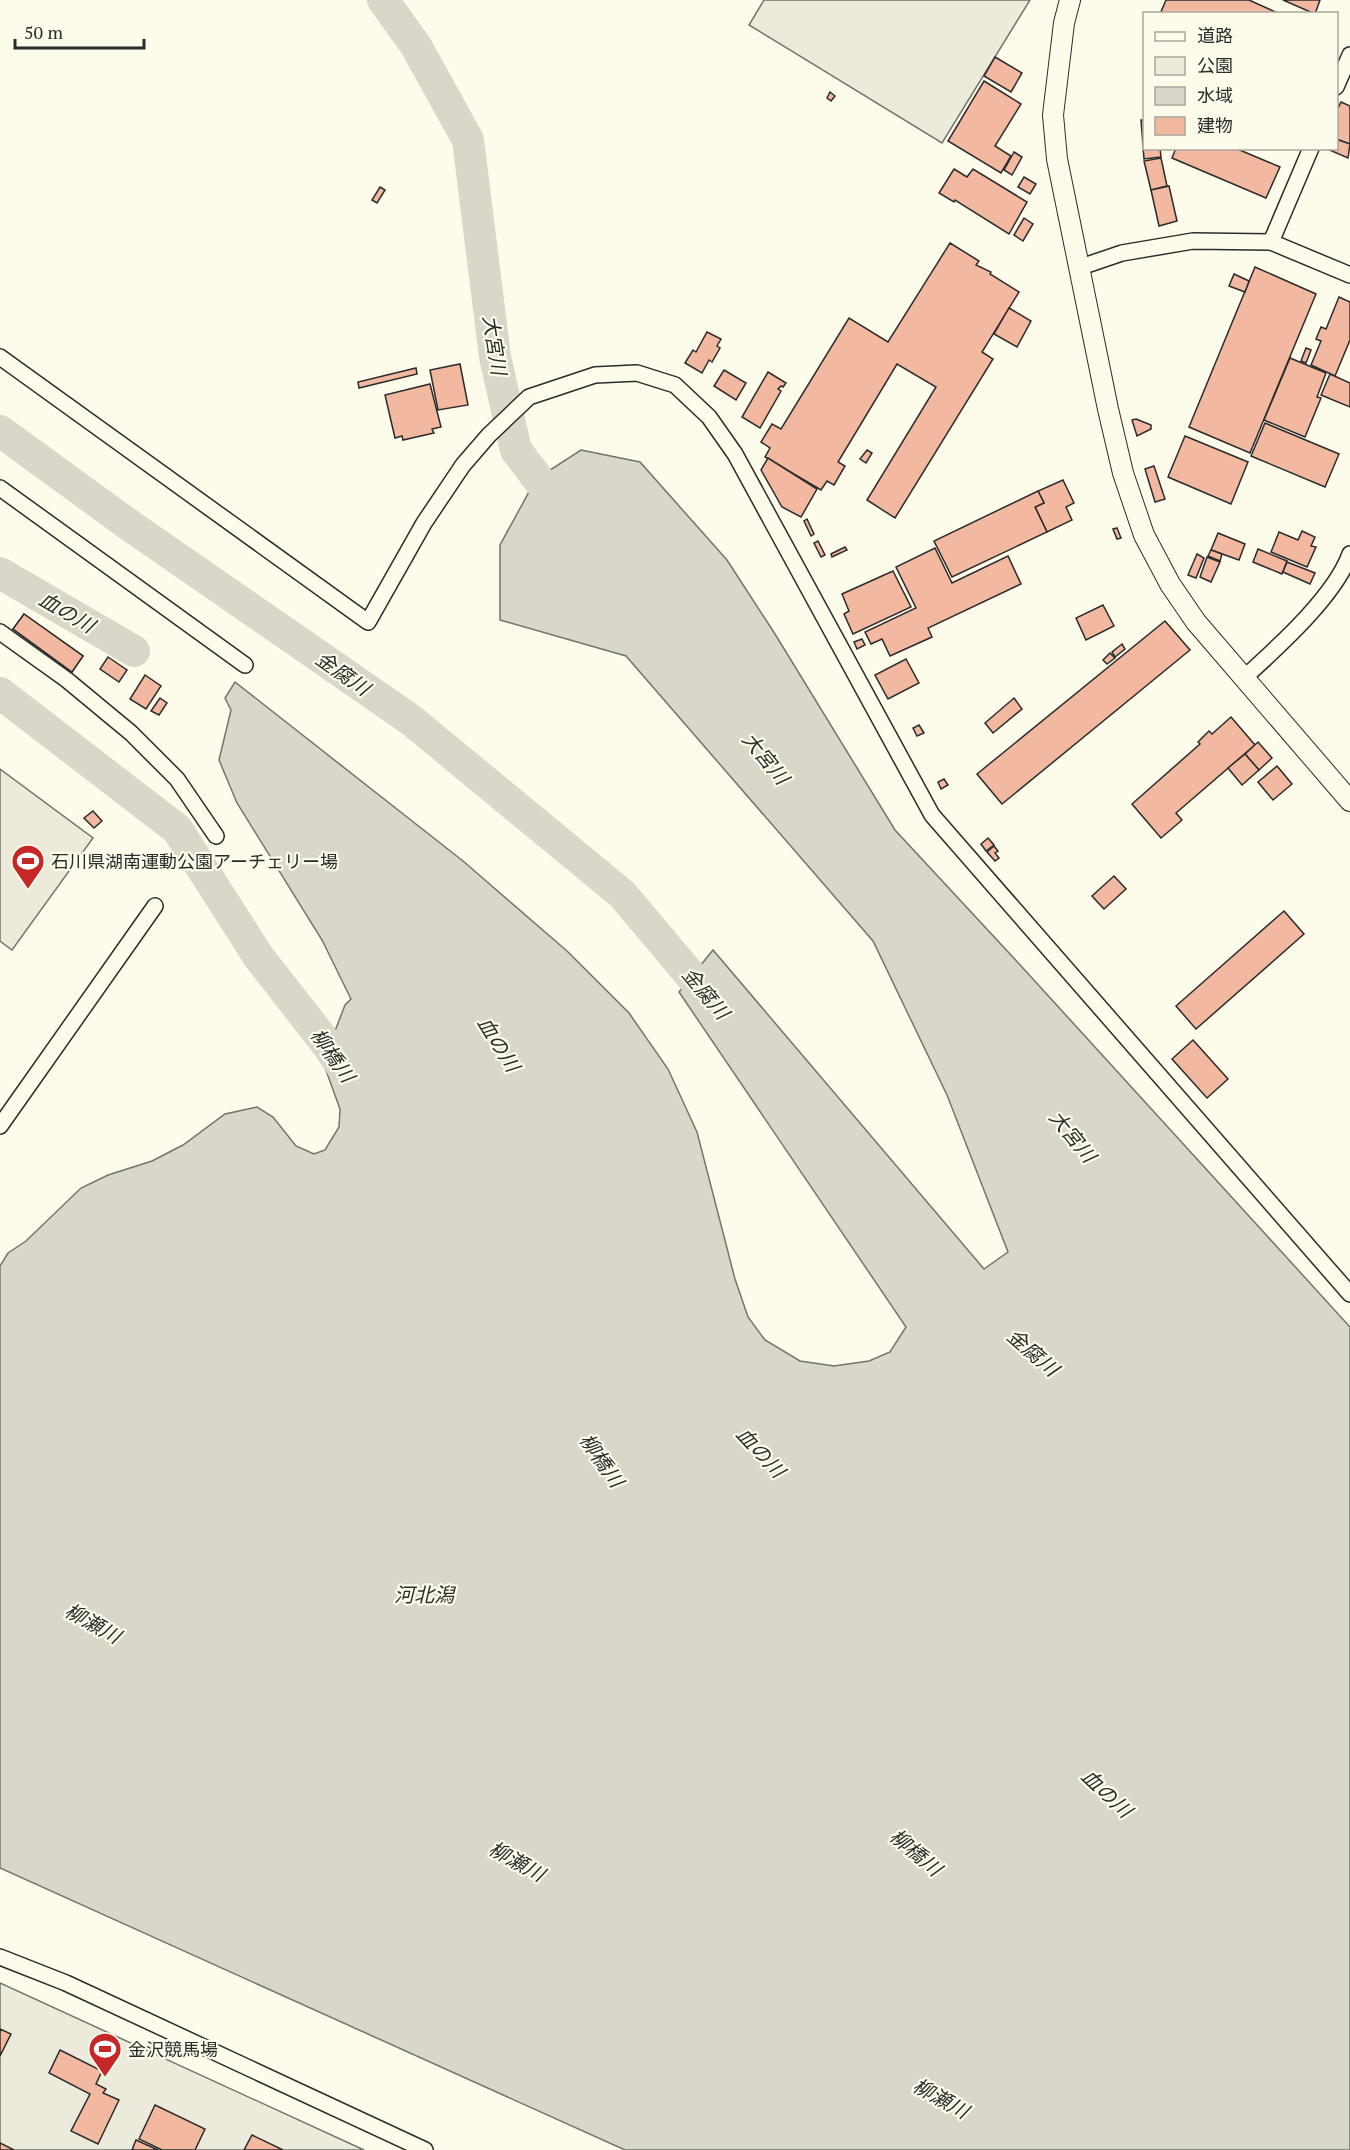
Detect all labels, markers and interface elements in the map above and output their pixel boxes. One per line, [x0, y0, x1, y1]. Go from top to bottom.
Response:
scale bar [15, 12, 144, 50]
legend [1143, 12, 1338, 150]
text: 50 m [24, 20, 64, 44]
text: 道路 [1197, 23, 1233, 47]
text: 公園 [1197, 53, 1233, 77]
text: 水域 [1197, 83, 1233, 107]
text: 建物 [1197, 113, 1233, 137]
water label: 大宮川 [477, 313, 513, 379]
water label: 血の川 [34, 585, 101, 640]
water label: 金腐川 [311, 645, 377, 702]
water label: 大宮川 [737, 726, 797, 791]
sports icon: 石川県湖南運動公園アーチェリー場 [10, 843, 46, 890]
place label: 石川県湖南運動公園アーチェリー場 [51, 849, 338, 873]
water label: 金腐川 [676, 961, 737, 1026]
water label: 血の川 [472, 1011, 527, 1078]
water label: 柳橋川 [305, 1023, 362, 1089]
water label: 大宮川 [1044, 1104, 1104, 1169]
water label: 金腐川 [1002, 1322, 1066, 1383]
water label: 血の川 [731, 1421, 793, 1485]
water label: 柳橋川 [574, 1428, 631, 1494]
water label: 河北潟 [394, 1581, 457, 1608]
water label: 柳瀬川 [60, 1597, 128, 1650]
water label: 血の川 [1076, 1763, 1140, 1825]
water label: 柳橋川 [884, 1822, 949, 1883]
water label: 柳瀬川 [484, 1835, 552, 1888]
sports icon: 金沢競馬場 [87, 2031, 123, 2078]
place label: 金沢競馬場 [128, 2037, 218, 2061]
water label: 柳瀬川 [908, 2072, 976, 2125]

